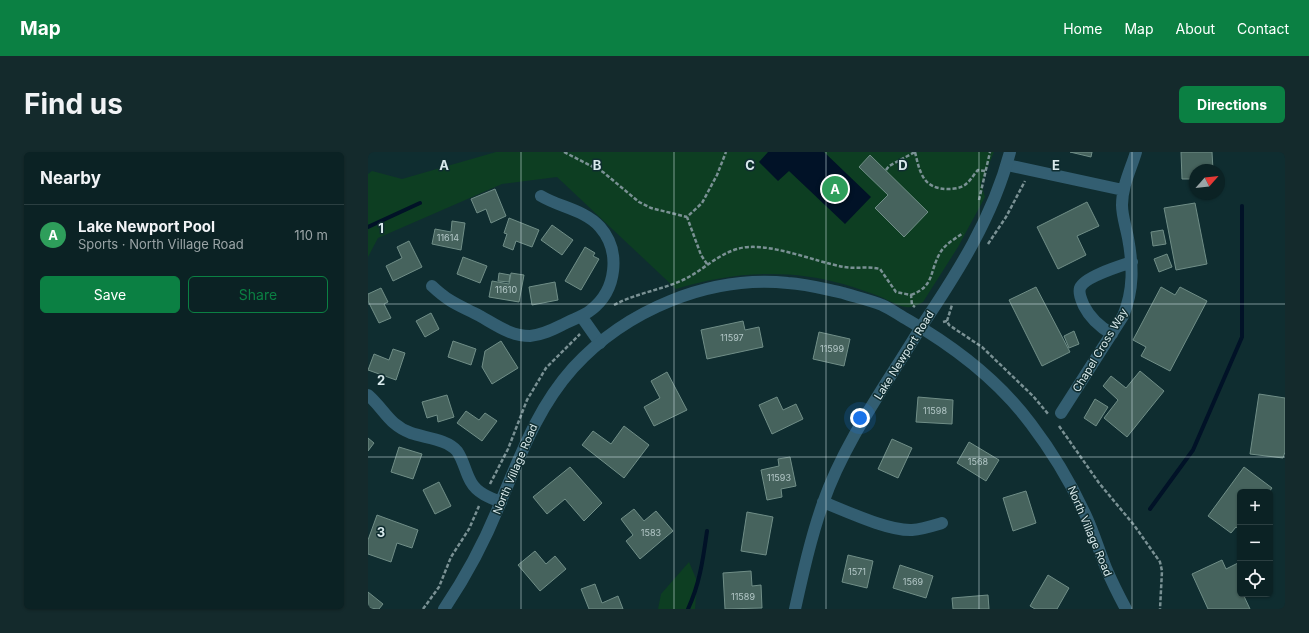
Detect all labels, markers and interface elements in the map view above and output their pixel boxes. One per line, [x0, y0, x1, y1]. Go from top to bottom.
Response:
text: Map [20, 17, 61, 40]
text: Home [1063, 20, 1102, 37]
text: Map [1124, 20, 1154, 37]
text: About [1176, 20, 1215, 37]
text: Contact [1237, 20, 1289, 37]
button: Directions [1179, 86, 1285, 123]
text: Find us [24, 87, 123, 121]
text: A [439, 157, 449, 173]
text: B [593, 157, 602, 173]
text: C [745, 157, 755, 173]
text: D [898, 157, 908, 173]
text: E [1052, 157, 1060, 173]
north arrow [1189, 164, 1225, 200]
text: Nearby [40, 168, 101, 188]
pin: A [822, 174, 848, 204]
text: Lake Newport Pool [78, 217, 215, 236]
text: 1 [378, 220, 384, 236]
text: A [48, 227, 58, 243]
text: 110 m [294, 227, 328, 243]
house number: 11614 [437, 232, 459, 243]
text: Sports · North Village Road [78, 236, 244, 252]
button: Save [40, 276, 180, 313]
button: Share [188, 276, 328, 313]
house number: 11610 [495, 284, 517, 295]
street label: Chapel Cross Way [1069, 306, 1131, 394]
street label: Lake Newport Road [871, 308, 937, 402]
house number: 11597 [720, 332, 744, 343]
house number: 11599 [820, 343, 844, 354]
text: 2 [377, 372, 385, 388]
house number: 11598 [923, 405, 947, 416]
your location [850, 408, 870, 428]
street label: North Village Road [490, 422, 540, 516]
house number: 1568 [968, 456, 989, 467]
house number: 11593 [767, 472, 791, 483]
street label: North Village Road [1065, 484, 1115, 578]
map controls [1237, 489, 1273, 597]
button: + [1237, 489, 1273, 525]
text: 3 [377, 524, 385, 540]
button: − [1237, 525, 1273, 561]
house number: 1583 [641, 527, 662, 538]
button: locate [1237, 561, 1273, 597]
house number: 1571 [848, 566, 866, 577]
house number: 1569 [903, 576, 924, 587]
house number: 11589 [731, 591, 755, 602]

